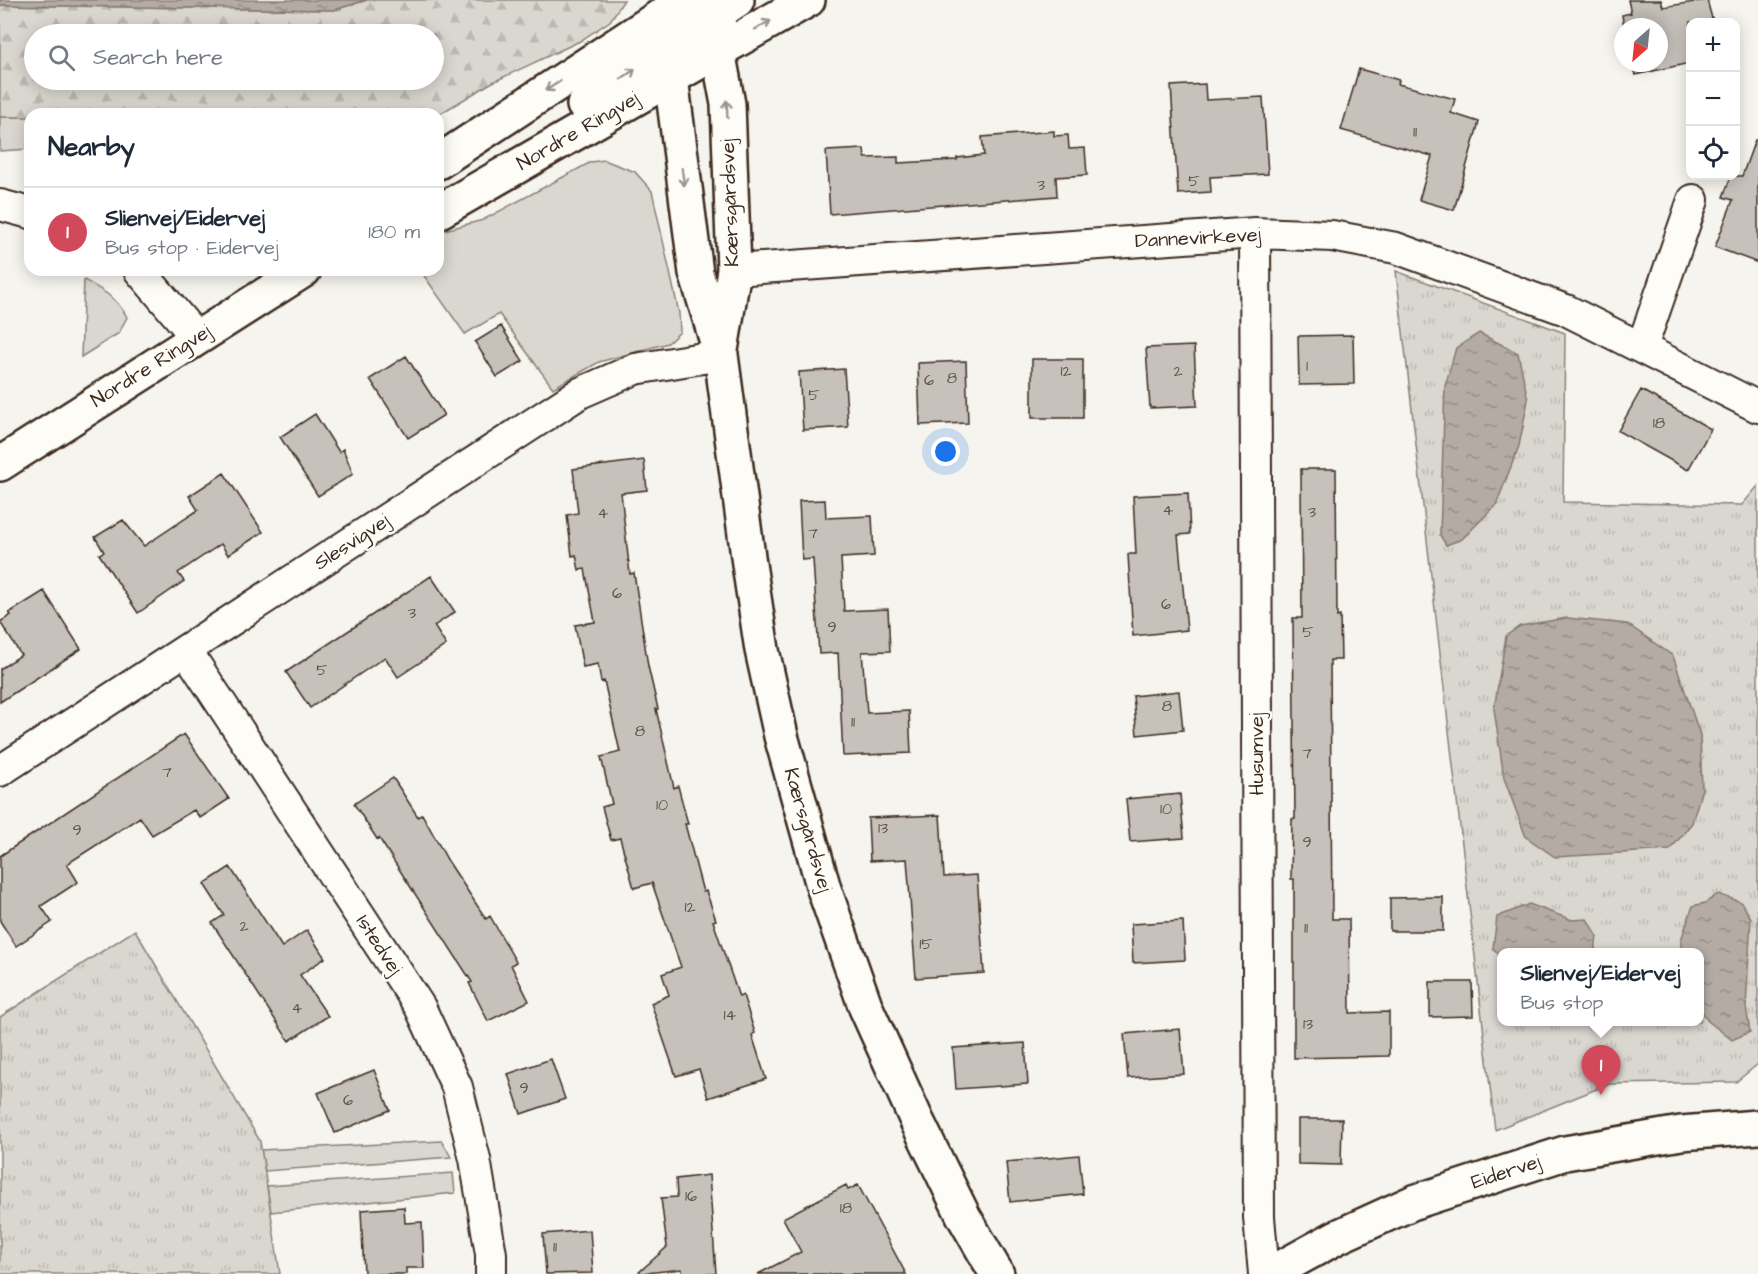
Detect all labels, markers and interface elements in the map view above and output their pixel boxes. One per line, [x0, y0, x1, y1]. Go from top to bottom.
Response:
north arrow [1614, 18, 1668, 72]
map controls [1686, 18, 1740, 180]
button: + [1686, 18, 1740, 72]
one-way arrow [754, 19, 771, 31]
search box [24, 24, 444, 90]
icon: search [45, 41, 78, 74]
text: Search here [93, 42, 223, 73]
one-way arrow [619, 68, 635, 80]
button: − [1686, 72, 1740, 126]
one-way arrow [545, 81, 562, 93]
street label: Nordre Ringvej [512, 84, 645, 178]
one-way arrow [722, 99, 733, 119]
house number: 11 [1413, 121, 1417, 143]
button: locate [1686, 126, 1740, 180]
text: Nearby [48, 129, 135, 165]
street label: Kærsgårdsvej [714, 138, 747, 268]
one-way arrow [677, 167, 688, 187]
house number: 5 [1188, 170, 1200, 192]
house number: 3 [1037, 174, 1045, 196]
text: Slienvej/Eidervej [105, 203, 265, 234]
text: 1 [66, 218, 69, 246]
text: 180 m [368, 218, 420, 246]
street label: Dannevirkevej [1134, 221, 1262, 255]
text: Bus stop · Eidervej [105, 234, 278, 262]
street label: Nordre Ringvej [85, 318, 218, 415]
house number: 1 [1306, 355, 1308, 377]
house number: 12 [1060, 360, 1072, 382]
house number: 2 [1173, 360, 1183, 382]
house number: 8 [947, 367, 957, 389]
house number: 6 [924, 369, 934, 391]
house number: 5 [808, 384, 820, 406]
house number: 18 [1653, 412, 1665, 434]
your location [931, 437, 960, 466]
house number: 4 [1163, 499, 1174, 521]
house number: 3 [1308, 501, 1316, 523]
house number: 4 [598, 502, 609, 524]
street label: Slesvigvej [309, 507, 396, 578]
house number: 7 [808, 522, 818, 544]
house number: 6 [612, 582, 622, 604]
house number: 6 [1161, 593, 1171, 615]
house number: 3 [408, 602, 416, 624]
house number: 9 [827, 616, 837, 638]
house number: 5 [1302, 621, 1314, 643]
house number: 5 [316, 659, 328, 681]
house number: 8 [1162, 695, 1172, 717]
house number: 11 [851, 711, 855, 733]
street label: Husumvej [1243, 712, 1271, 795]
house number: 8 [635, 720, 645, 742]
house number: 7 [1302, 742, 1312, 764]
house number: 7 [162, 761, 172, 783]
street label: Kærsgårdsvej [776, 765, 839, 896]
house number: 10 [656, 794, 668, 816]
house number: 10 [1160, 798, 1172, 820]
house number: 13 [878, 817, 888, 839]
house number: 9 [72, 819, 82, 841]
house number: 9 [1302, 831, 1312, 853]
house number: 12 [684, 896, 696, 918]
street label: Istedvej [349, 909, 409, 981]
house number: 2 [239, 915, 249, 937]
house number: 11 [1304, 917, 1308, 939]
house number: 15 [919, 933, 933, 955]
popup [1497, 948, 1704, 1026]
text: Slienvej/Eidervej [1521, 958, 1680, 989]
text: Bus stop [1521, 989, 1603, 1017]
house number: 4 [292, 997, 303, 1019]
house number: 14 [724, 1004, 737, 1026]
house number: 13 [1303, 1013, 1313, 1035]
pin: 1 [1582, 1046, 1620, 1095]
house number: 9 [519, 1077, 529, 1099]
house number: 6 [343, 1089, 353, 1111]
street label: Eidervej [1468, 1147, 1545, 1196]
house number: 16 [685, 1185, 697, 1207]
house number: 18 [840, 1197, 852, 1219]
house number: 11 [553, 1236, 557, 1258]

